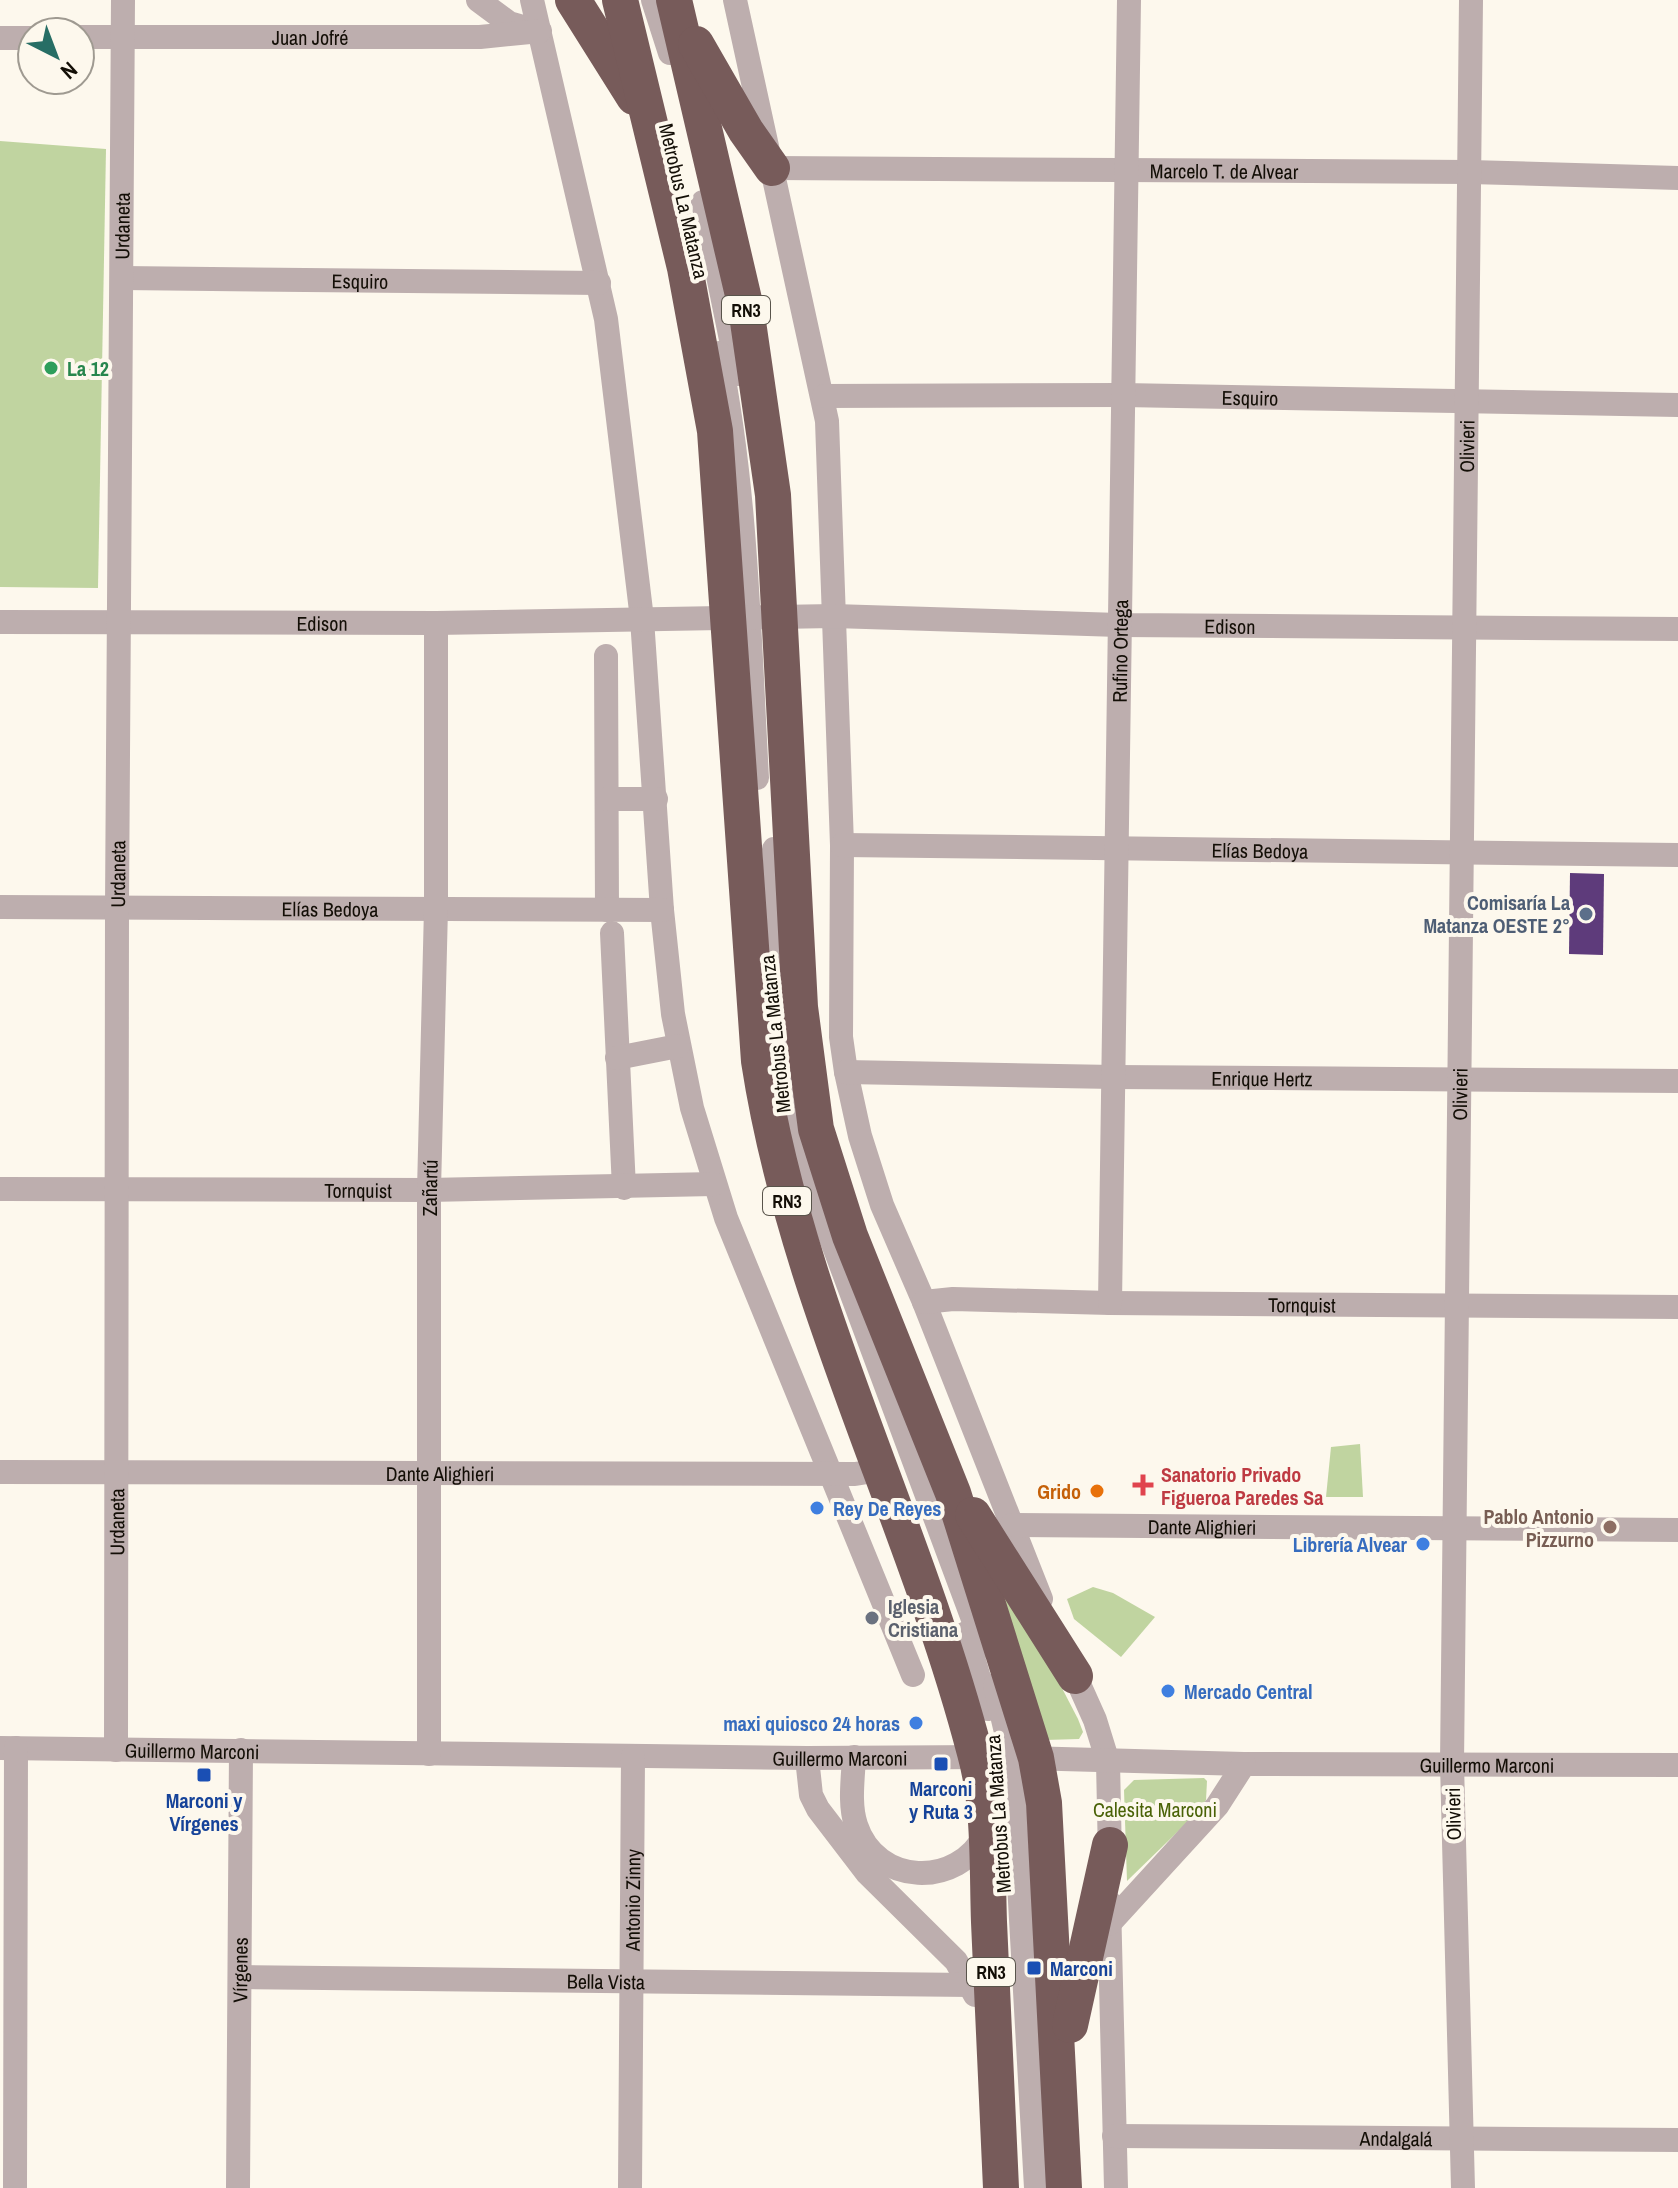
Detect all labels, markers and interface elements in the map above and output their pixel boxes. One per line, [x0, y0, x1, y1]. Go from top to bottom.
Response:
north arrow [16, 16, 96, 96]
street label: Juan Jofré [272, 24, 348, 51]
text: N [55, 55, 84, 86]
street label: Metrobus La Matanza [653, 121, 715, 281]
street label: Marcelo T. de Alvear [1150, 157, 1299, 185]
street label: Urdaneta [108, 192, 135, 260]
street label: Esquiro [332, 267, 388, 294]
road number: RN3 [722, 296, 770, 324]
place label: La 12 [67, 355, 109, 382]
marker: La 12 [42, 359, 60, 377]
street label: Esquiro [1221, 383, 1278, 411]
street label: Olivieri [1452, 420, 1480, 473]
street label: Rufino Ortega [1105, 599, 1134, 703]
street label: Edison [296, 609, 348, 636]
street label: Edison [1204, 612, 1255, 639]
street label: Elías Bedoya [1211, 836, 1308, 864]
street label: Urdaneta [103, 840, 131, 908]
place label: Comisaría La Matanza OESTE 2° [1423, 889, 1570, 939]
street label: Elías Bedoya [282, 895, 378, 922]
marker: Comisaría La Matanza OESTE 2° [1577, 905, 1595, 923]
street label: Metrobus La Matanza [753, 954, 797, 1114]
street label: Enrique Hertz [1211, 1064, 1313, 1092]
street label: Olivieri [1445, 1068, 1473, 1121]
street label: Zañartú [416, 1159, 443, 1216]
street label: Tornquist [324, 1176, 392, 1203]
road number: RN3 [763, 1187, 811, 1215]
street label: Tornquist [1268, 1291, 1336, 1318]
street label: Dante Alighieri [386, 1459, 494, 1487]
place label: Sanatorio Privado Figueroa Paredes Sa [1161, 1461, 1323, 1511]
marker: Sanatorio Privado Figueroa Paredes Sa [1132, 1474, 1154, 1496]
place label: Grido [1037, 1478, 1081, 1505]
marker: Grido [1088, 1482, 1106, 1500]
street label: Urdaneta [103, 1488, 130, 1556]
place label: Rey De Reyes [833, 1495, 941, 1522]
marker: Rey De Reyes [808, 1499, 826, 1517]
place label: Pablo Antonio Pizzurno [1483, 1503, 1594, 1553]
street label: Dante Alighieri [1148, 1513, 1256, 1540]
marker: Pablo Antonio Pizzurno [1601, 1518, 1619, 1536]
place label: Librería Alvear [1293, 1531, 1408, 1558]
marker: Librería Alvear [1414, 1535, 1432, 1553]
place label: Iglesia Cristiana [888, 1593, 958, 1643]
marker: Iglesia Cristiana [863, 1609, 881, 1627]
place label: Mercado Central [1184, 1678, 1313, 1705]
marker: Mercado Central [1159, 1682, 1177, 1700]
place label: maxi quiosco 24 horas [723, 1710, 900, 1737]
marker: maxi quiosco 24 horas [907, 1714, 925, 1732]
street label: Metrobus La Matanza [979, 1734, 1017, 1894]
street label: Guillermo Marconi [124, 1736, 260, 1765]
street label: Guillermo Marconi [772, 1744, 907, 1772]
street label: Guillermo Marconi [1419, 1751, 1554, 1778]
marker: Marconi y Ruta 3 [932, 1755, 950, 1773]
marker: Marconi y Vírgenes [195, 1766, 213, 1784]
place label: Marconi y Ruta 3 [909, 1775, 973, 1825]
place label: Marconi y Vírgenes [166, 1787, 243, 1837]
street label: Olivieri [1439, 1787, 1467, 1841]
park label: Calesita Marconi [1093, 1796, 1217, 1823]
street label: Antonio Zinny [618, 1848, 646, 1952]
street label: Vírgenes [226, 1937, 253, 2003]
place label: Marconi [1050, 1955, 1113, 1982]
road number: RN3 [967, 1958, 1015, 1986]
marker: Marconi [1025, 1959, 1043, 1977]
street label: Bella Vista [567, 1967, 645, 1995]
street label: Andalgalá [1358, 2124, 1433, 2152]

